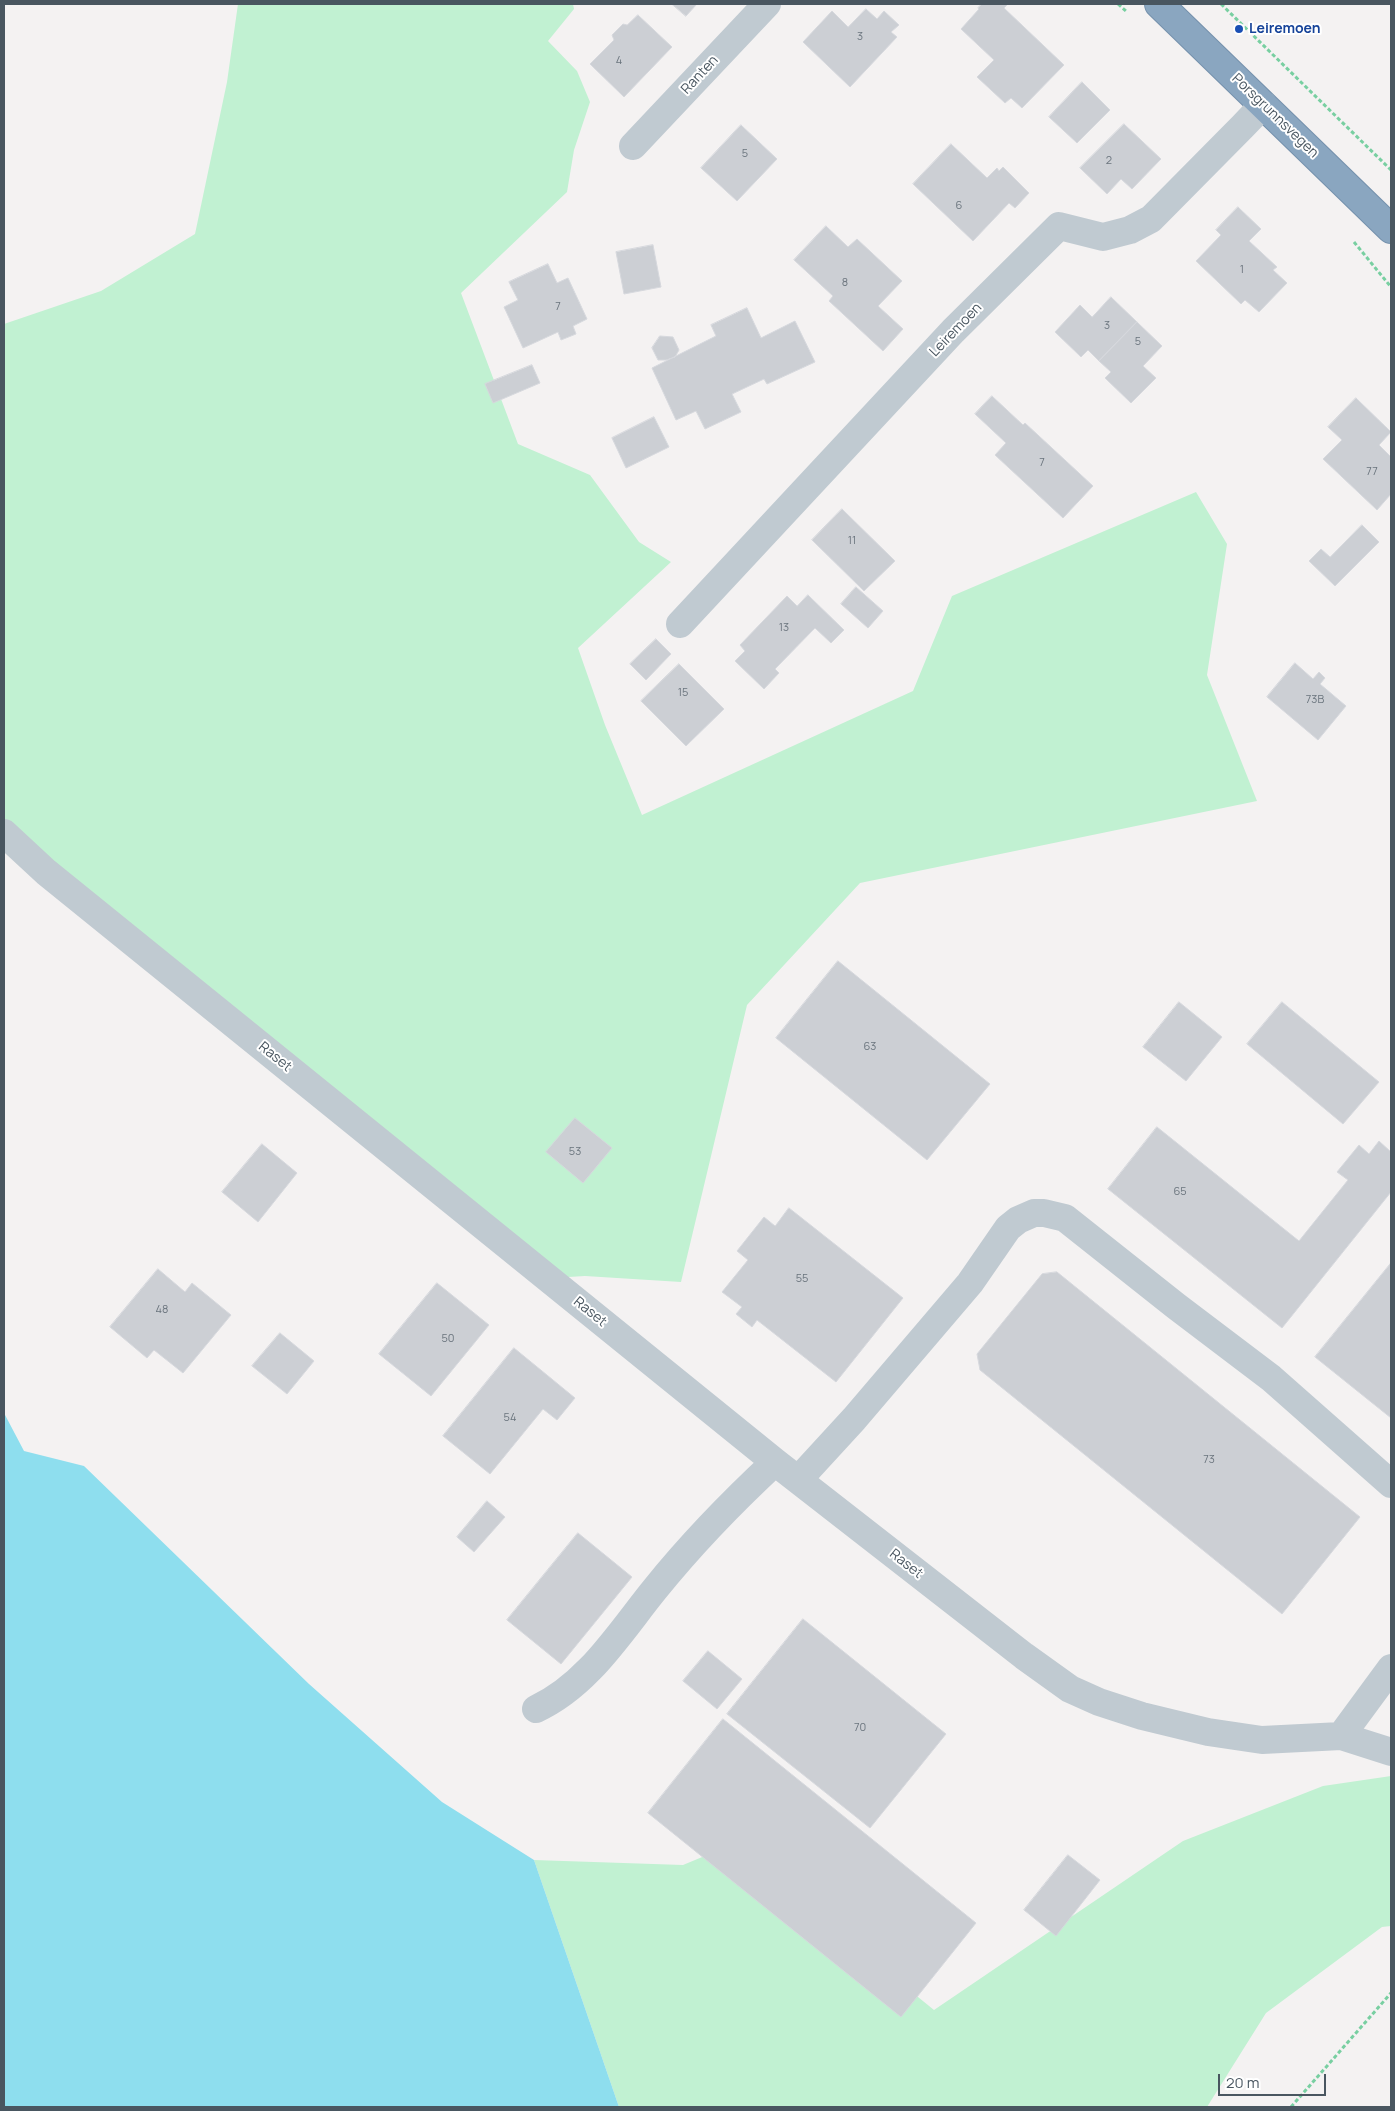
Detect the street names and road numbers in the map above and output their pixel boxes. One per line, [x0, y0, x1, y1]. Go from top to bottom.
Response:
street label: Ranten [678, 52, 722, 98]
street label: Porsgrunnsvegen [1228, 70, 1322, 162]
street label: Leiremoen [926, 300, 986, 360]
street label: Raset [255, 1039, 295, 1075]
street label: Raset [570, 1294, 610, 1330]
street label: Raset [886, 1546, 926, 1582]

